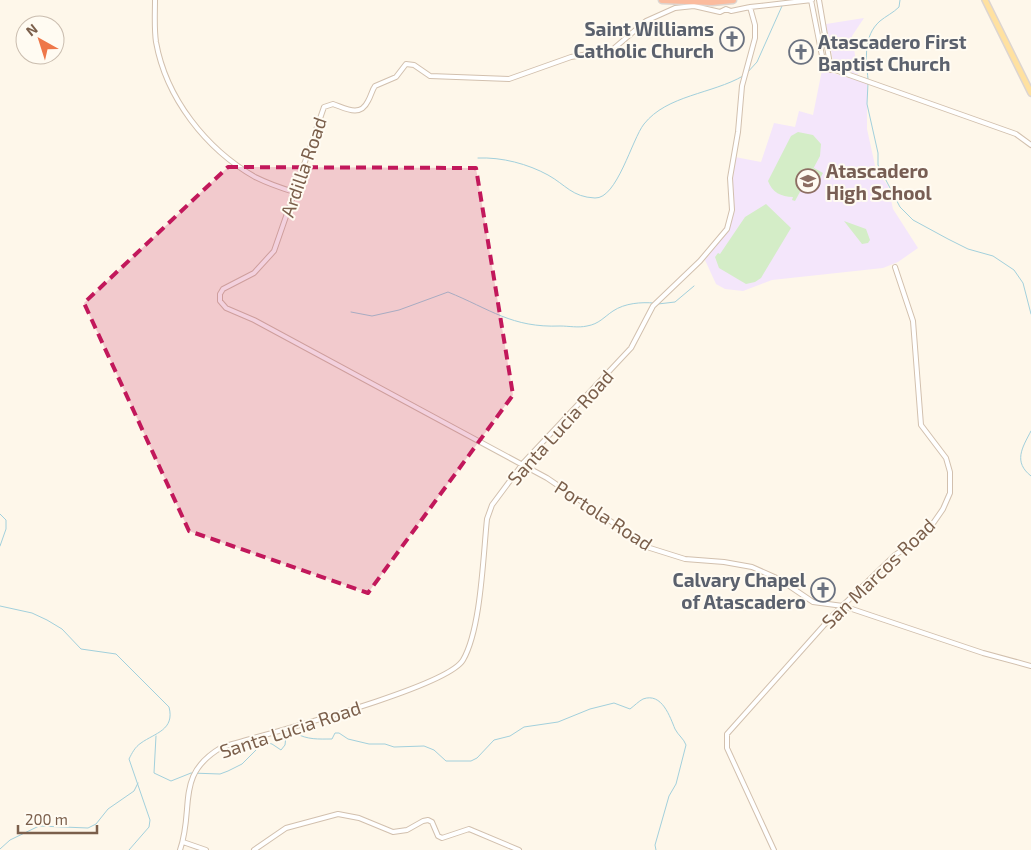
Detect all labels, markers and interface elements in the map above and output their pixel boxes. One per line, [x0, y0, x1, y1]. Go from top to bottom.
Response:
north arrow [15, 15, 65, 65]
place label: Saint Williams Catholic Church [573, 17, 714, 62]
text: N [22, 20, 41, 39]
church icon: Saint Williams Catholic Church [719, 26, 745, 52]
place label: Atascadero First Baptist Church [818, 30, 967, 75]
church icon: Atascadero First Baptist Church [788, 39, 814, 65]
street label: Ardilla Road [275, 114, 331, 220]
place label: Atascadero High School [826, 159, 933, 204]
school or university icon: Atascadero High School [795, 168, 821, 194]
street label: Santa Lucia Road [502, 365, 618, 489]
street label: Portola Road [551, 475, 657, 555]
street label: San Marcos Road [817, 513, 939, 633]
place label: Calvary Chapel of Atascadero [672, 568, 807, 613]
church icon: Calvary Chapel of Atascadero [810, 577, 836, 603]
street label: Santa Lucia Road [217, 695, 363, 763]
scale bar [18, 802, 96, 834]
text: 200 m [25, 810, 68, 828]

